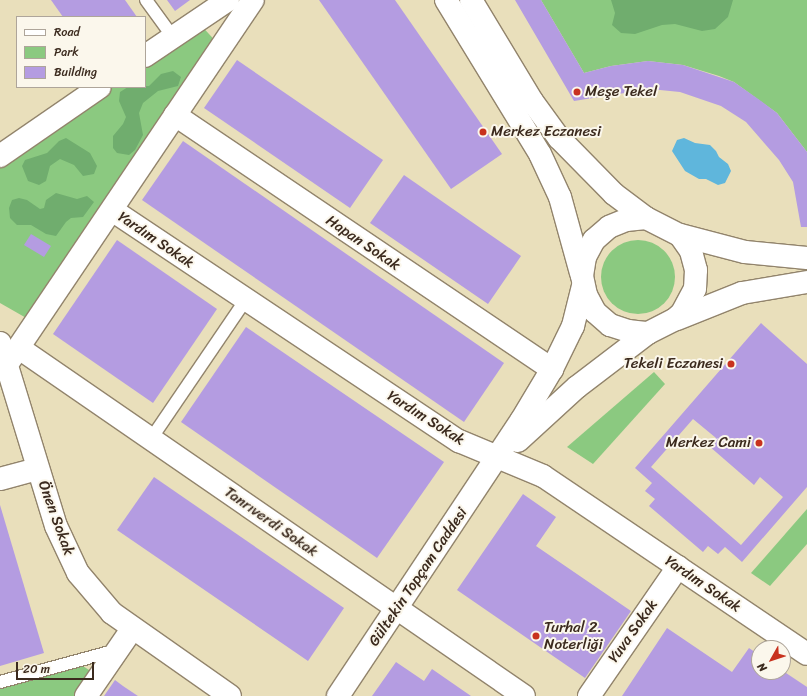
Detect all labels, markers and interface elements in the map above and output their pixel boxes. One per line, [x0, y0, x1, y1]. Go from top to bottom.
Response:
legend [16, 16, 146, 88]
text: Road [54, 21, 80, 43]
text: Park [54, 41, 79, 63]
text: Building [54, 61, 97, 83]
place label: Meşe Tekel [585, 83, 658, 101]
marker: Meşe Tekel [572, 87, 582, 97]
place label: Merkez Eczanesi [491, 123, 601, 141]
marker: Merkez Eczanesi [478, 127, 488, 137]
street label: Yardım Sokak [114, 208, 198, 272]
street label: Hapan Sokak [322, 211, 404, 275]
place label: Tekeli Eczanesi [623, 355, 723, 373]
marker: Tekeli Eczanesi [726, 359, 736, 369]
street label: Yardım Sokak [384, 387, 468, 449]
place label: Merkez Cami [666, 434, 751, 452]
marker: Merkez Cami [754, 438, 764, 448]
street label: Önen Sokak [34, 478, 78, 558]
street label: Tanrıverdi Sokak [221, 483, 321, 561]
street label: Gültekin Topçam Caddesi [365, 504, 471, 650]
street label: Yardım Sokak [661, 552, 745, 616]
street label: Yuva Sokak [605, 596, 661, 666]
place label: Turhal 2. Noterliği [544, 618, 603, 653]
marker: Turhal 2. Noterliği [531, 631, 541, 641]
north arrow [751, 640, 791, 680]
scale bar [18, 654, 96, 680]
text: 20 m [23, 658, 50, 680]
text: N [752, 658, 772, 676]

